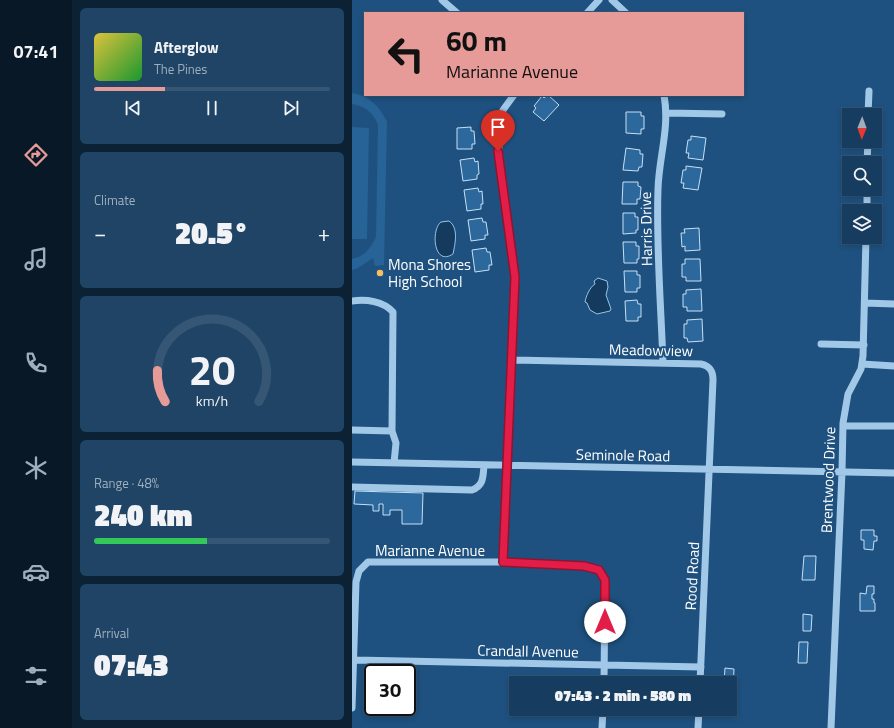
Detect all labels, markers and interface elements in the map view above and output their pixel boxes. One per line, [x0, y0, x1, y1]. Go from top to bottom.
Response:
text: 60 m [446, 19, 507, 62]
icon: left [380, 28, 432, 80]
text: Afterglow [154, 36, 219, 59]
text: 07:41 [14, 38, 58, 65]
text: Marianne Avenue [446, 58, 578, 85]
text: The Pines [154, 59, 207, 79]
icon: previous [122, 97, 144, 119]
icon: pause [201, 97, 223, 119]
icon: next [280, 97, 302, 119]
north arrow [842, 108, 882, 148]
map controls [842, 108, 882, 244]
pin [481, 110, 515, 151]
icon: arrive [487, 116, 509, 138]
icon: directions [22, 141, 50, 169]
button: search [842, 156, 882, 196]
text: Climate [94, 190, 135, 210]
street label: Harris Drive [634, 192, 658, 266]
button: layers [842, 204, 882, 244]
text: 20.5° [175, 210, 249, 256]
text: − [94, 216, 106, 250]
text: + [318, 216, 330, 250]
icon: music [22, 245, 50, 273]
place label: Mona Shores High School [388, 253, 471, 293]
marker: Mona Shores High School [375, 268, 385, 278]
text: 20 [189, 338, 235, 401]
street label: Meadowview [609, 338, 693, 362]
icon: phone [22, 349, 50, 377]
text: km/h [196, 390, 228, 412]
street label: Brentwood Drive [815, 426, 841, 534]
street label: Seminole Road [576, 443, 670, 467]
icon: climate [22, 454, 50, 482]
text: Range · 48% [94, 473, 159, 493]
text: 240 km [94, 492, 192, 538]
street label: Marianne Avenue [375, 539, 485, 562]
street label: Rood Road [679, 541, 705, 611]
icon: car [22, 558, 50, 586]
position arrow [584, 601, 626, 643]
text: Arrival [94, 623, 129, 643]
street label: Crandall Avenue [477, 639, 579, 663]
text: 07:43 [94, 642, 169, 688]
icon: filters [22, 662, 50, 690]
speed limit sign: 30 [364, 664, 416, 716]
text: 07:43 · 2 min · 580 m [555, 684, 691, 707]

